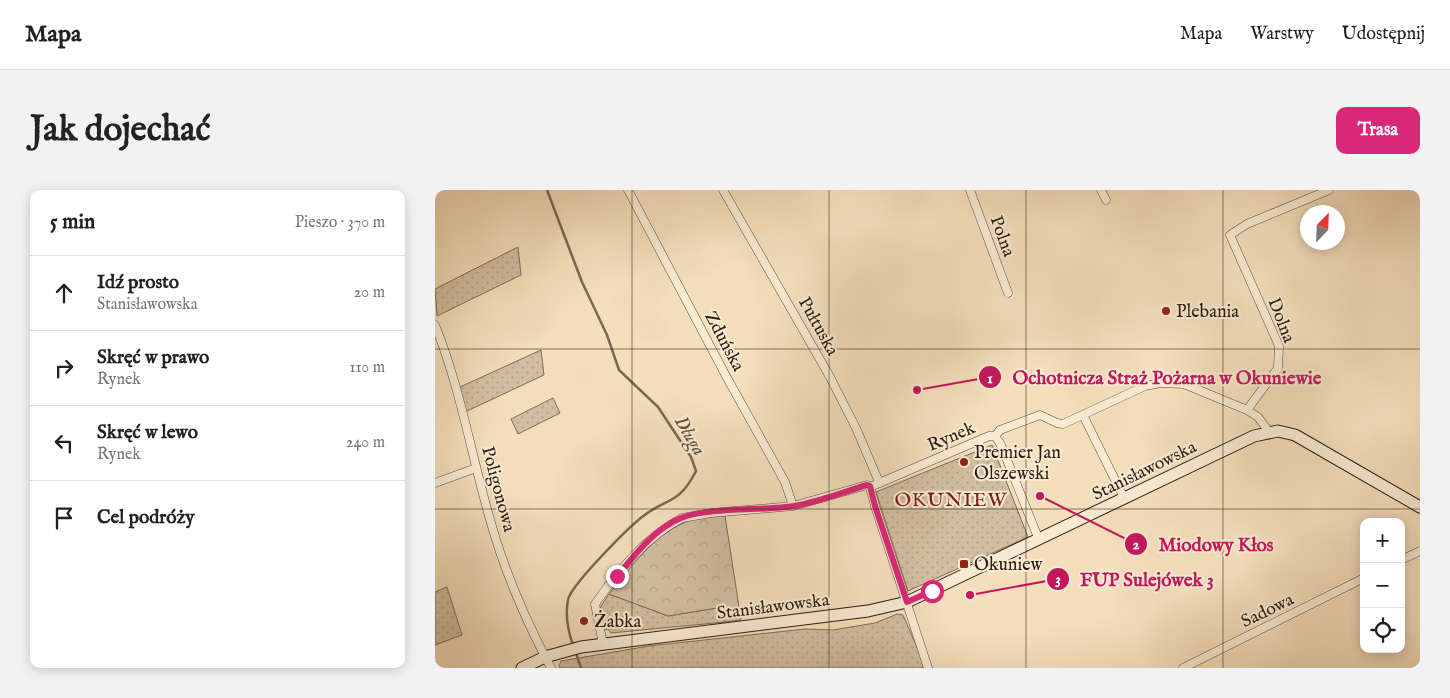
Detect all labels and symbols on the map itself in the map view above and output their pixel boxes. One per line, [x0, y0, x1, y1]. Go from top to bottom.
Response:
north arrow [1300, 205, 1345, 250]
street label: Polna [984, 213, 1020, 260]
street label: Pułtuska [792, 293, 843, 360]
street label: Dolna [1262, 295, 1300, 347]
place label: Plebania [1176, 301, 1239, 324]
marker: Plebania [1160, 305, 1172, 317]
street label: Zduńska [698, 308, 749, 376]
callout: Ochotnicza Straż Pożarna w Okuniewie [978, 360, 1332, 394]
text: Ochotnicza Straż Pożarna w Okuniewie [1012, 367, 1322, 391]
text: 1 [987, 369, 993, 388]
water label: Długa [668, 412, 710, 460]
street label: Rynek [924, 417, 979, 458]
street label: Stanisławowska [1089, 436, 1201, 506]
place label: Premier Jan Olszewski [974, 442, 1061, 486]
street label: Poligonowa [475, 444, 520, 535]
marker: Premier Jan Olszewski [958, 456, 970, 468]
district label: OKUNIEW [894, 488, 1008, 513]
callout: Miodowy Kłos [1123, 527, 1283, 561]
text: Miodowy Kłos [1159, 534, 1274, 558]
text: 2 [1132, 535, 1140, 554]
place label: Okuniew [974, 554, 1043, 577]
marker: Okuniew [958, 558, 970, 570]
callout: FUP Sulejówek 3 [1046, 562, 1224, 596]
route end [606, 565, 629, 588]
text: FUP Sulejówek 3 [1080, 569, 1214, 593]
text: 3 [1055, 570, 1061, 589]
route start [921, 580, 944, 603]
street label: Stanisławowska [716, 589, 831, 626]
street label: Sadowa [1238, 589, 1298, 634]
place label: Żabka [594, 610, 642, 634]
marker: Żabka [578, 615, 590, 627]

